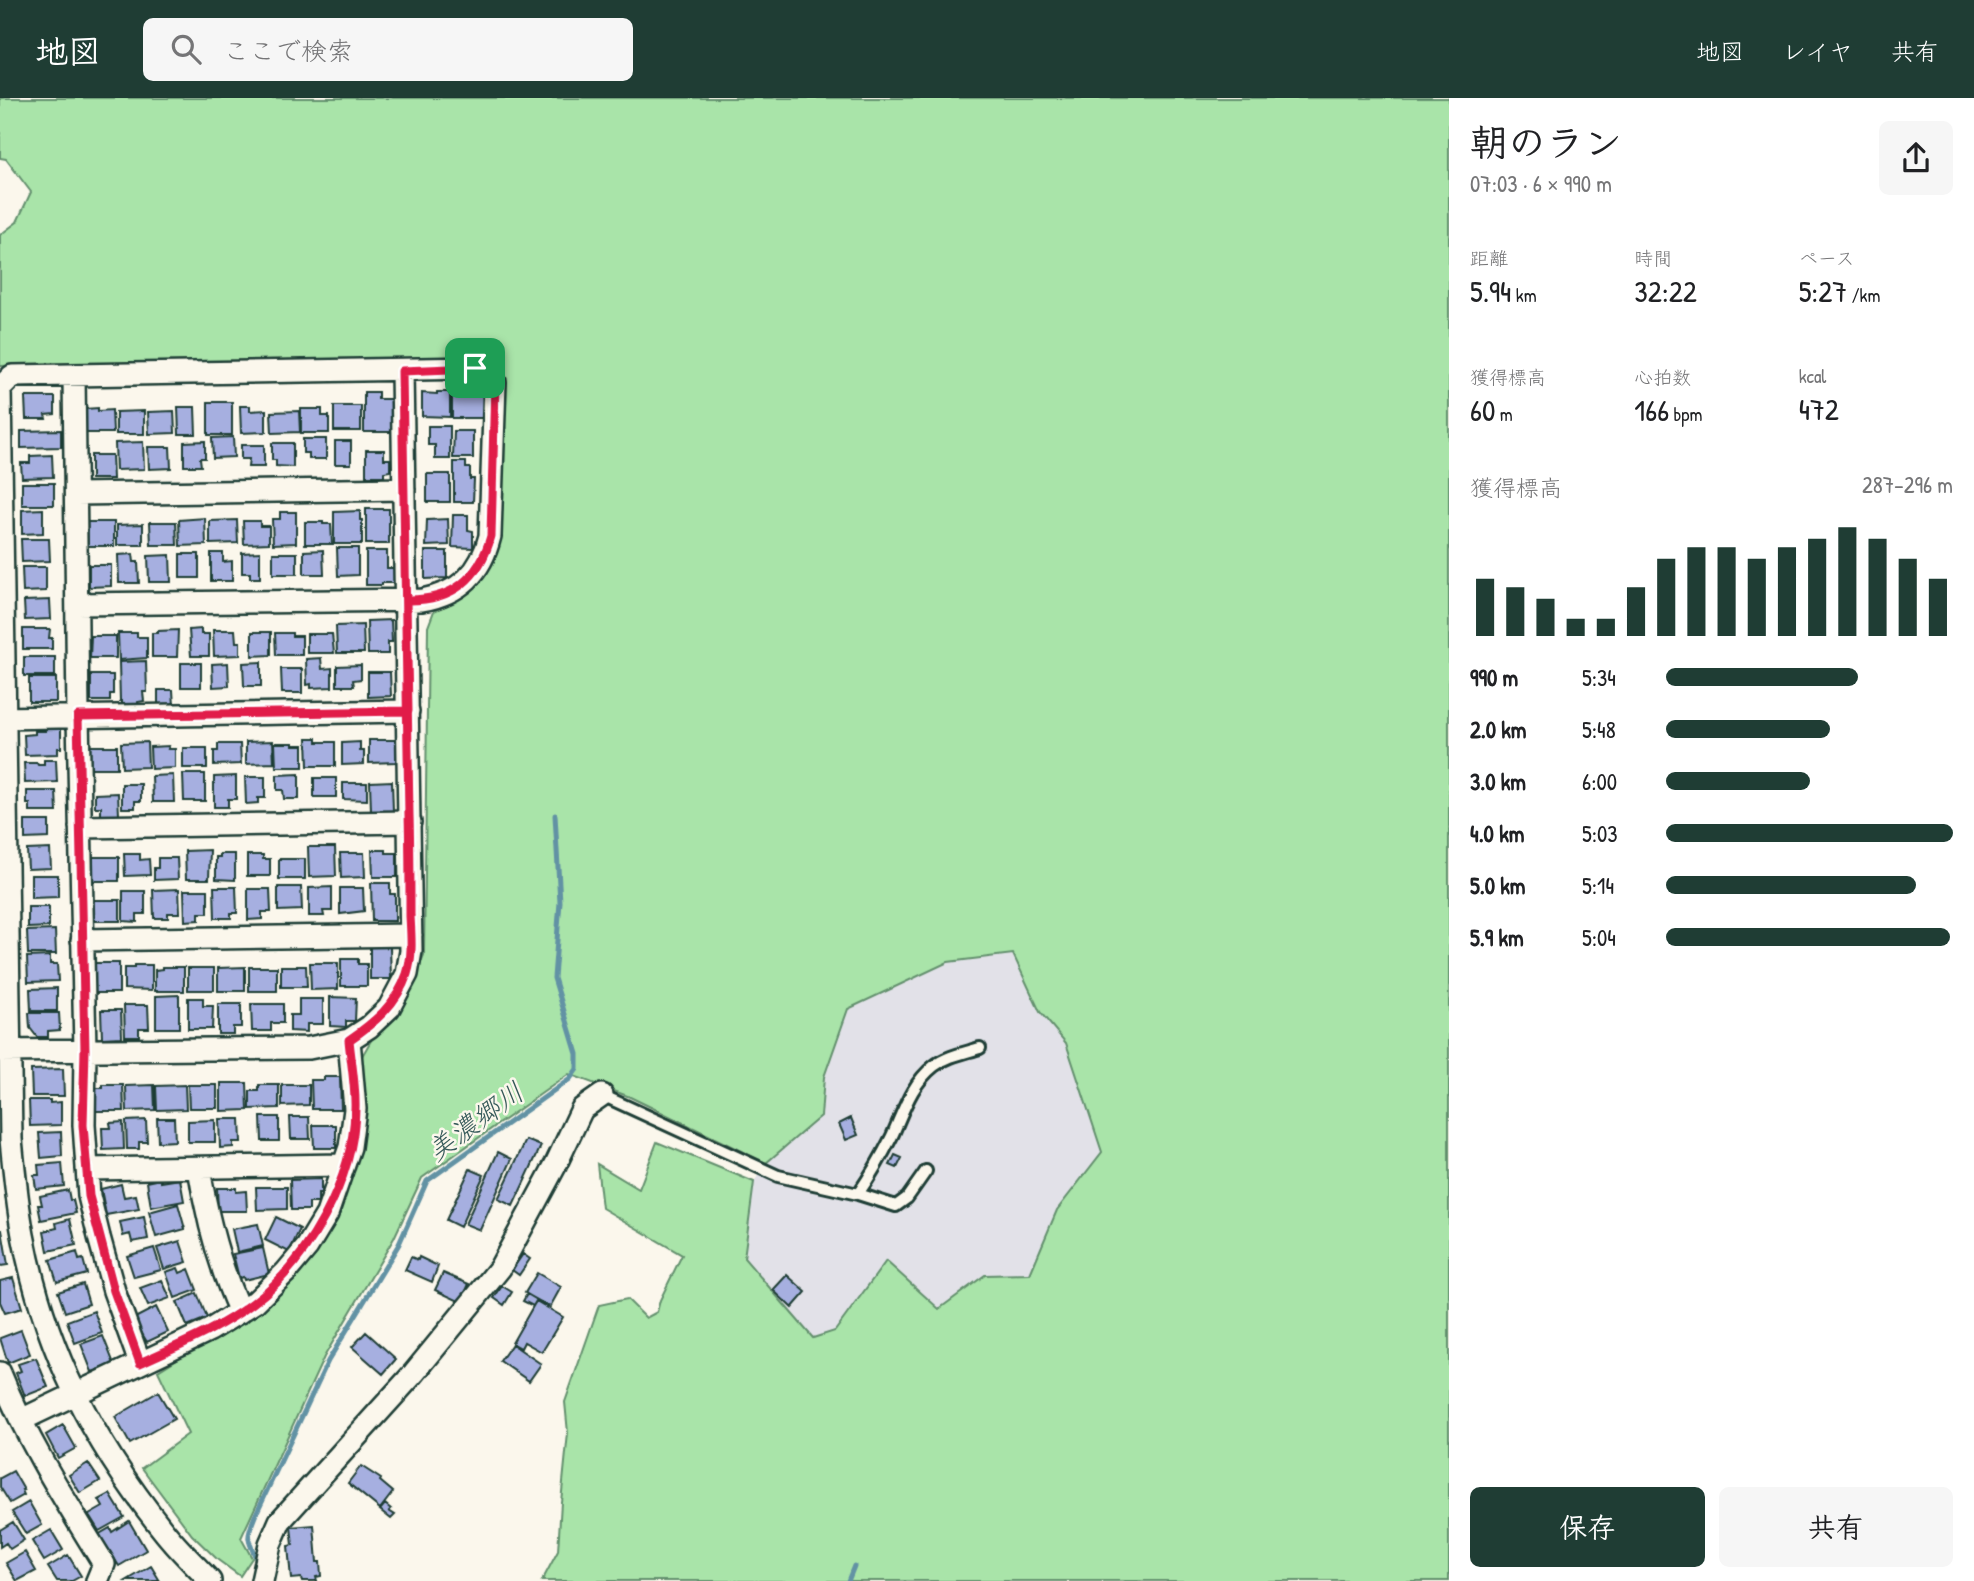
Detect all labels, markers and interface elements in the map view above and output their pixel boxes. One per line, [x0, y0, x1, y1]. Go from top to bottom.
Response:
search box [143, 18, 633, 81]
text: 地図 [35, 29, 101, 73]
icon: search [167, 30, 205, 68]
text: ここで検索 [223, 33, 353, 68]
text: 地図 [1696, 35, 1744, 67]
text: レイヤ [1782, 35, 1853, 67]
text: 共有 [1891, 35, 1939, 67]
text: 朝のラン [1470, 116, 1622, 168]
button: share [1879, 121, 1953, 195]
text: 07:03 · 6 × 990 m [1470, 168, 1612, 199]
text: 距離 [1470, 245, 1508, 271]
text: 時間 [1634, 245, 1672, 271]
text: ペース [1799, 245, 1855, 271]
text: 5.94 [1470, 271, 1511, 311]
text: 32:22 [1634, 271, 1697, 311]
text: 5:27 [1799, 271, 1847, 311]
text: km [1511, 282, 1537, 308]
text: /km [1847, 282, 1880, 308]
pin [445, 338, 505, 398]
icon: arrive [456, 349, 494, 387]
text: kcal [1799, 363, 1826, 389]
text: 獲得標高 [1470, 364, 1546, 390]
text: 心拍数 [1634, 364, 1691, 390]
text: 472 [1799, 389, 1839, 429]
text: 60 [1470, 390, 1495, 430]
text: 166 [1634, 390, 1669, 430]
text: m [1495, 401, 1513, 427]
text: bpm [1669, 401, 1702, 427]
text: 287–296 m [1862, 469, 1953, 500]
text: 獲得標高 [1470, 472, 1562, 503]
text: 990 m [1470, 662, 1518, 693]
text: 5:34 [1582, 662, 1616, 693]
text: 2.0 km [1470, 714, 1526, 745]
text: 5:48 [1582, 714, 1616, 745]
text: 3.0 km [1470, 766, 1526, 797]
text: 6:00 [1582, 766, 1617, 797]
text: 4.0 km [1470, 818, 1524, 849]
text: 5:03 [1582, 818, 1618, 849]
text: 5.0 km [1470, 870, 1525, 901]
text: 5:14 [1582, 870, 1614, 901]
text: 5.9 km [1470, 922, 1524, 953]
text: 5:04 [1582, 922, 1616, 953]
water label: 美濃郷川 [419, 1073, 531, 1169]
button: 保存 [1470, 1487, 1705, 1567]
button: 共有 [1719, 1487, 1953, 1567]

